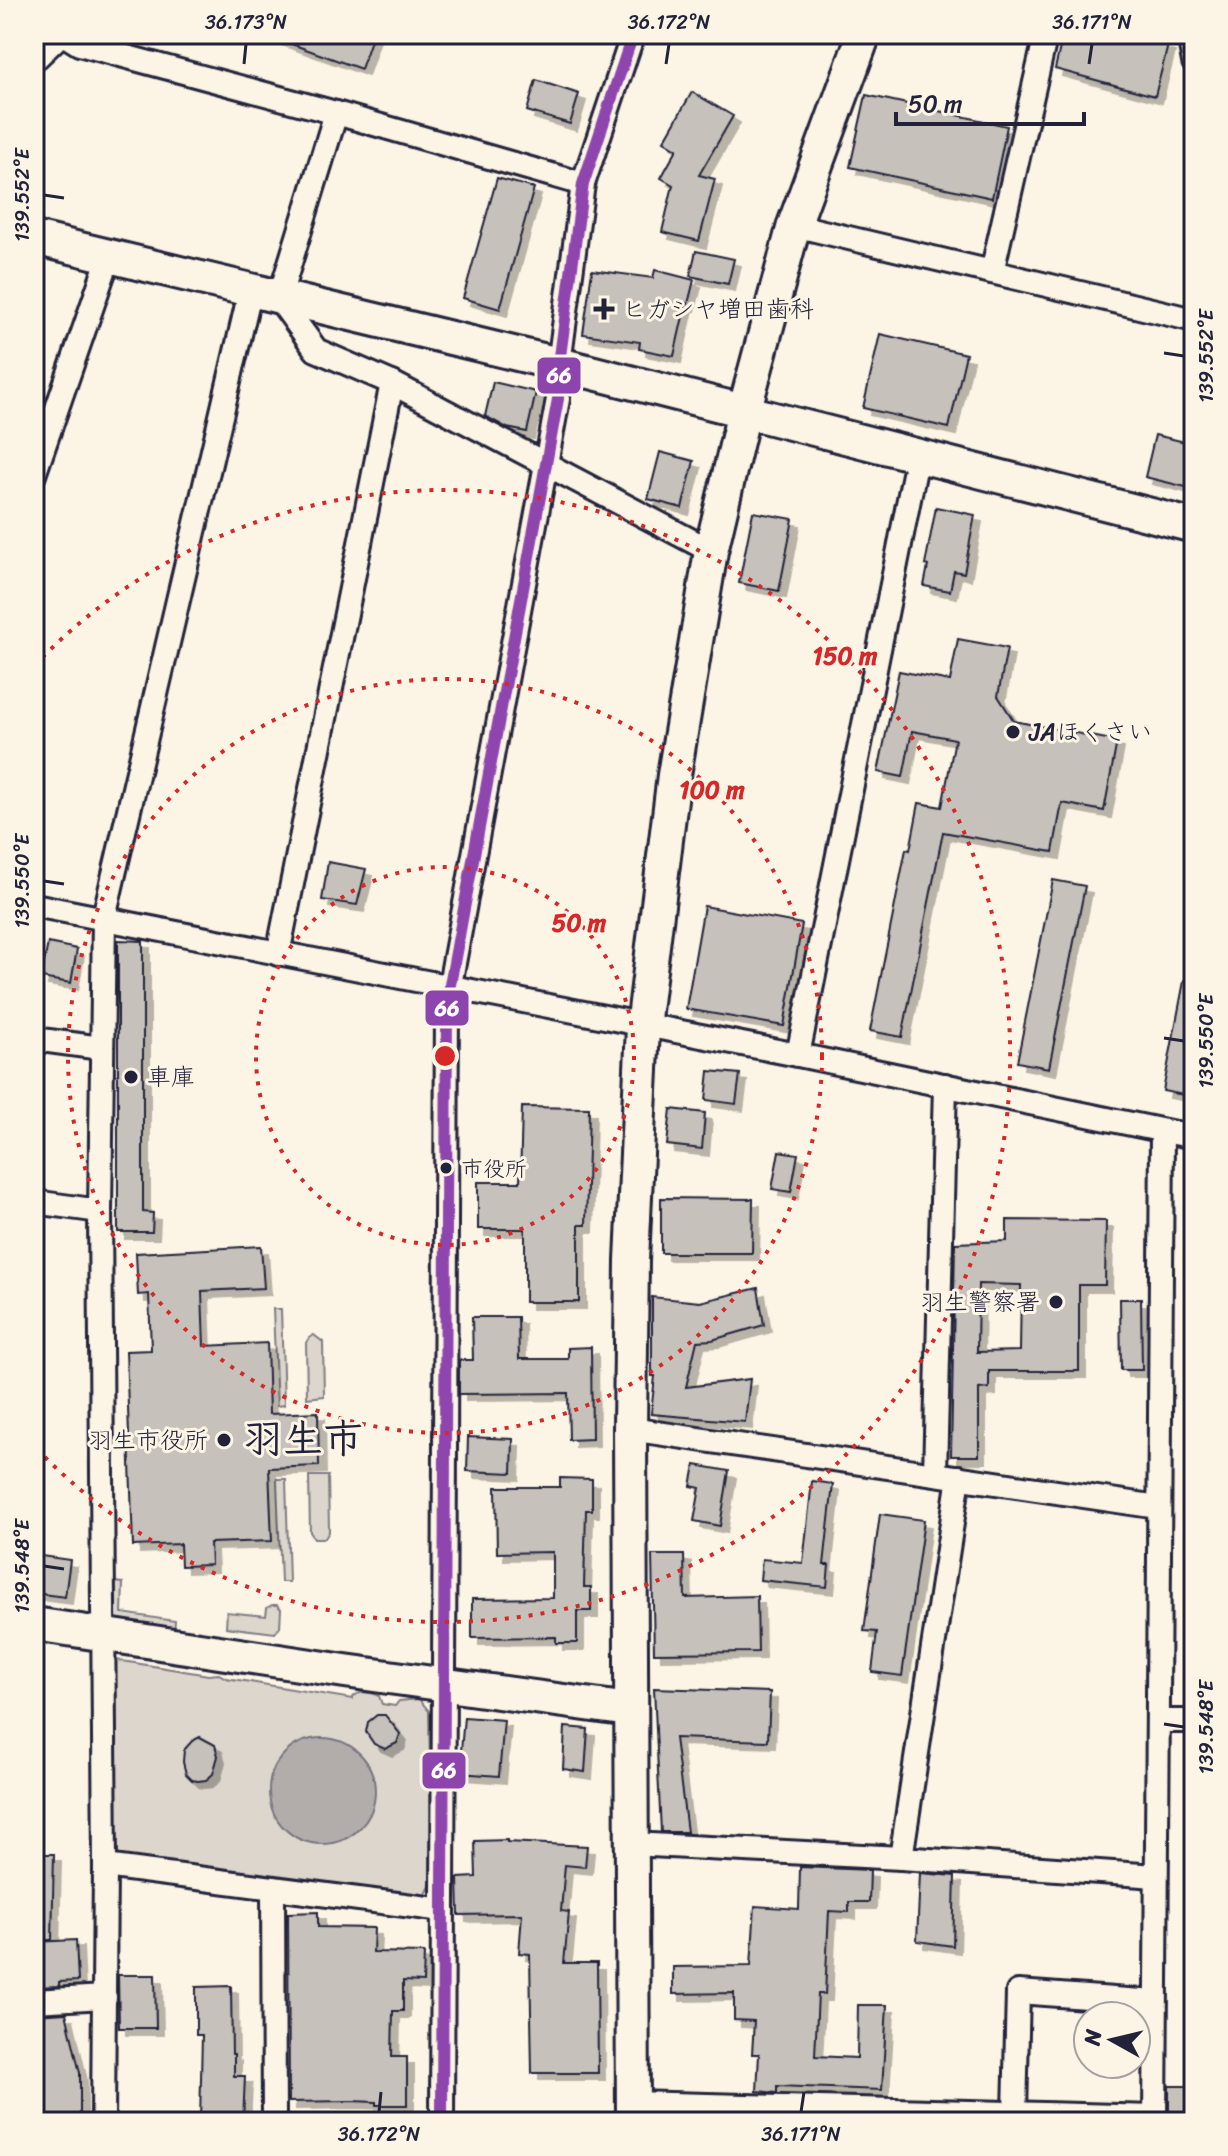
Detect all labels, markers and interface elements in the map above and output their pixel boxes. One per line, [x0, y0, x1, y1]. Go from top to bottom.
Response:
text: 36.173°N [205, 5, 287, 40]
text: 36.172°N [628, 5, 710, 40]
text: 36.171°N [1052, 5, 1132, 40]
scale bar [896, 76, 1084, 126]
text: 50 m [908, 83, 963, 125]
text: 139.552°E [5, 146, 40, 242]
place label: ヒガシヤ増田歯科 [622, 288, 814, 330]
marker: ヒガシヤ増田歯科 [593, 298, 615, 320]
text: 139.552°E [1189, 307, 1224, 403]
line badge: 66 [536, 356, 582, 395]
text: 66 [546, 356, 572, 395]
text: 150 m [813, 635, 878, 677]
place label: JAほくさい [1028, 711, 1152, 753]
marker: JAほくさい [1004, 723, 1022, 741]
text: 100 m [679, 769, 745, 811]
text: 139.550°E [5, 832, 40, 928]
text: 50 m [552, 902, 607, 944]
line badge: 66 [424, 989, 470, 1027]
text: 66 [434, 989, 460, 1028]
text: 139.550°E [1189, 992, 1224, 1088]
centre of rings [431, 1042, 459, 1070]
place label: 車庫 [147, 1056, 195, 1098]
marker: 車庫 [122, 1068, 140, 1086]
place label: 市役所 [461, 1149, 527, 1188]
marker: 市役所 [438, 1160, 454, 1176]
place label: 羽生警察署 [920, 1281, 1040, 1323]
marker: 羽生警察署 [1047, 1293, 1065, 1311]
district label: 羽生市 [243, 1403, 363, 1474]
place label: 羽生市役所 [88, 1419, 208, 1461]
marker: 羽生市役所 [215, 1431, 233, 1449]
text: 139.548°E [5, 1517, 40, 1613]
text: 139.548°E [1189, 1678, 1224, 1774]
line badge: 66 [421, 1751, 467, 1790]
text: 66 [431, 1751, 457, 1790]
north arrow [1072, 2000, 1152, 2080]
text: N [1072, 2026, 1113, 2049]
text: 36.172°N [338, 2117, 420, 2152]
text: 36.171°N [761, 2117, 841, 2152]

